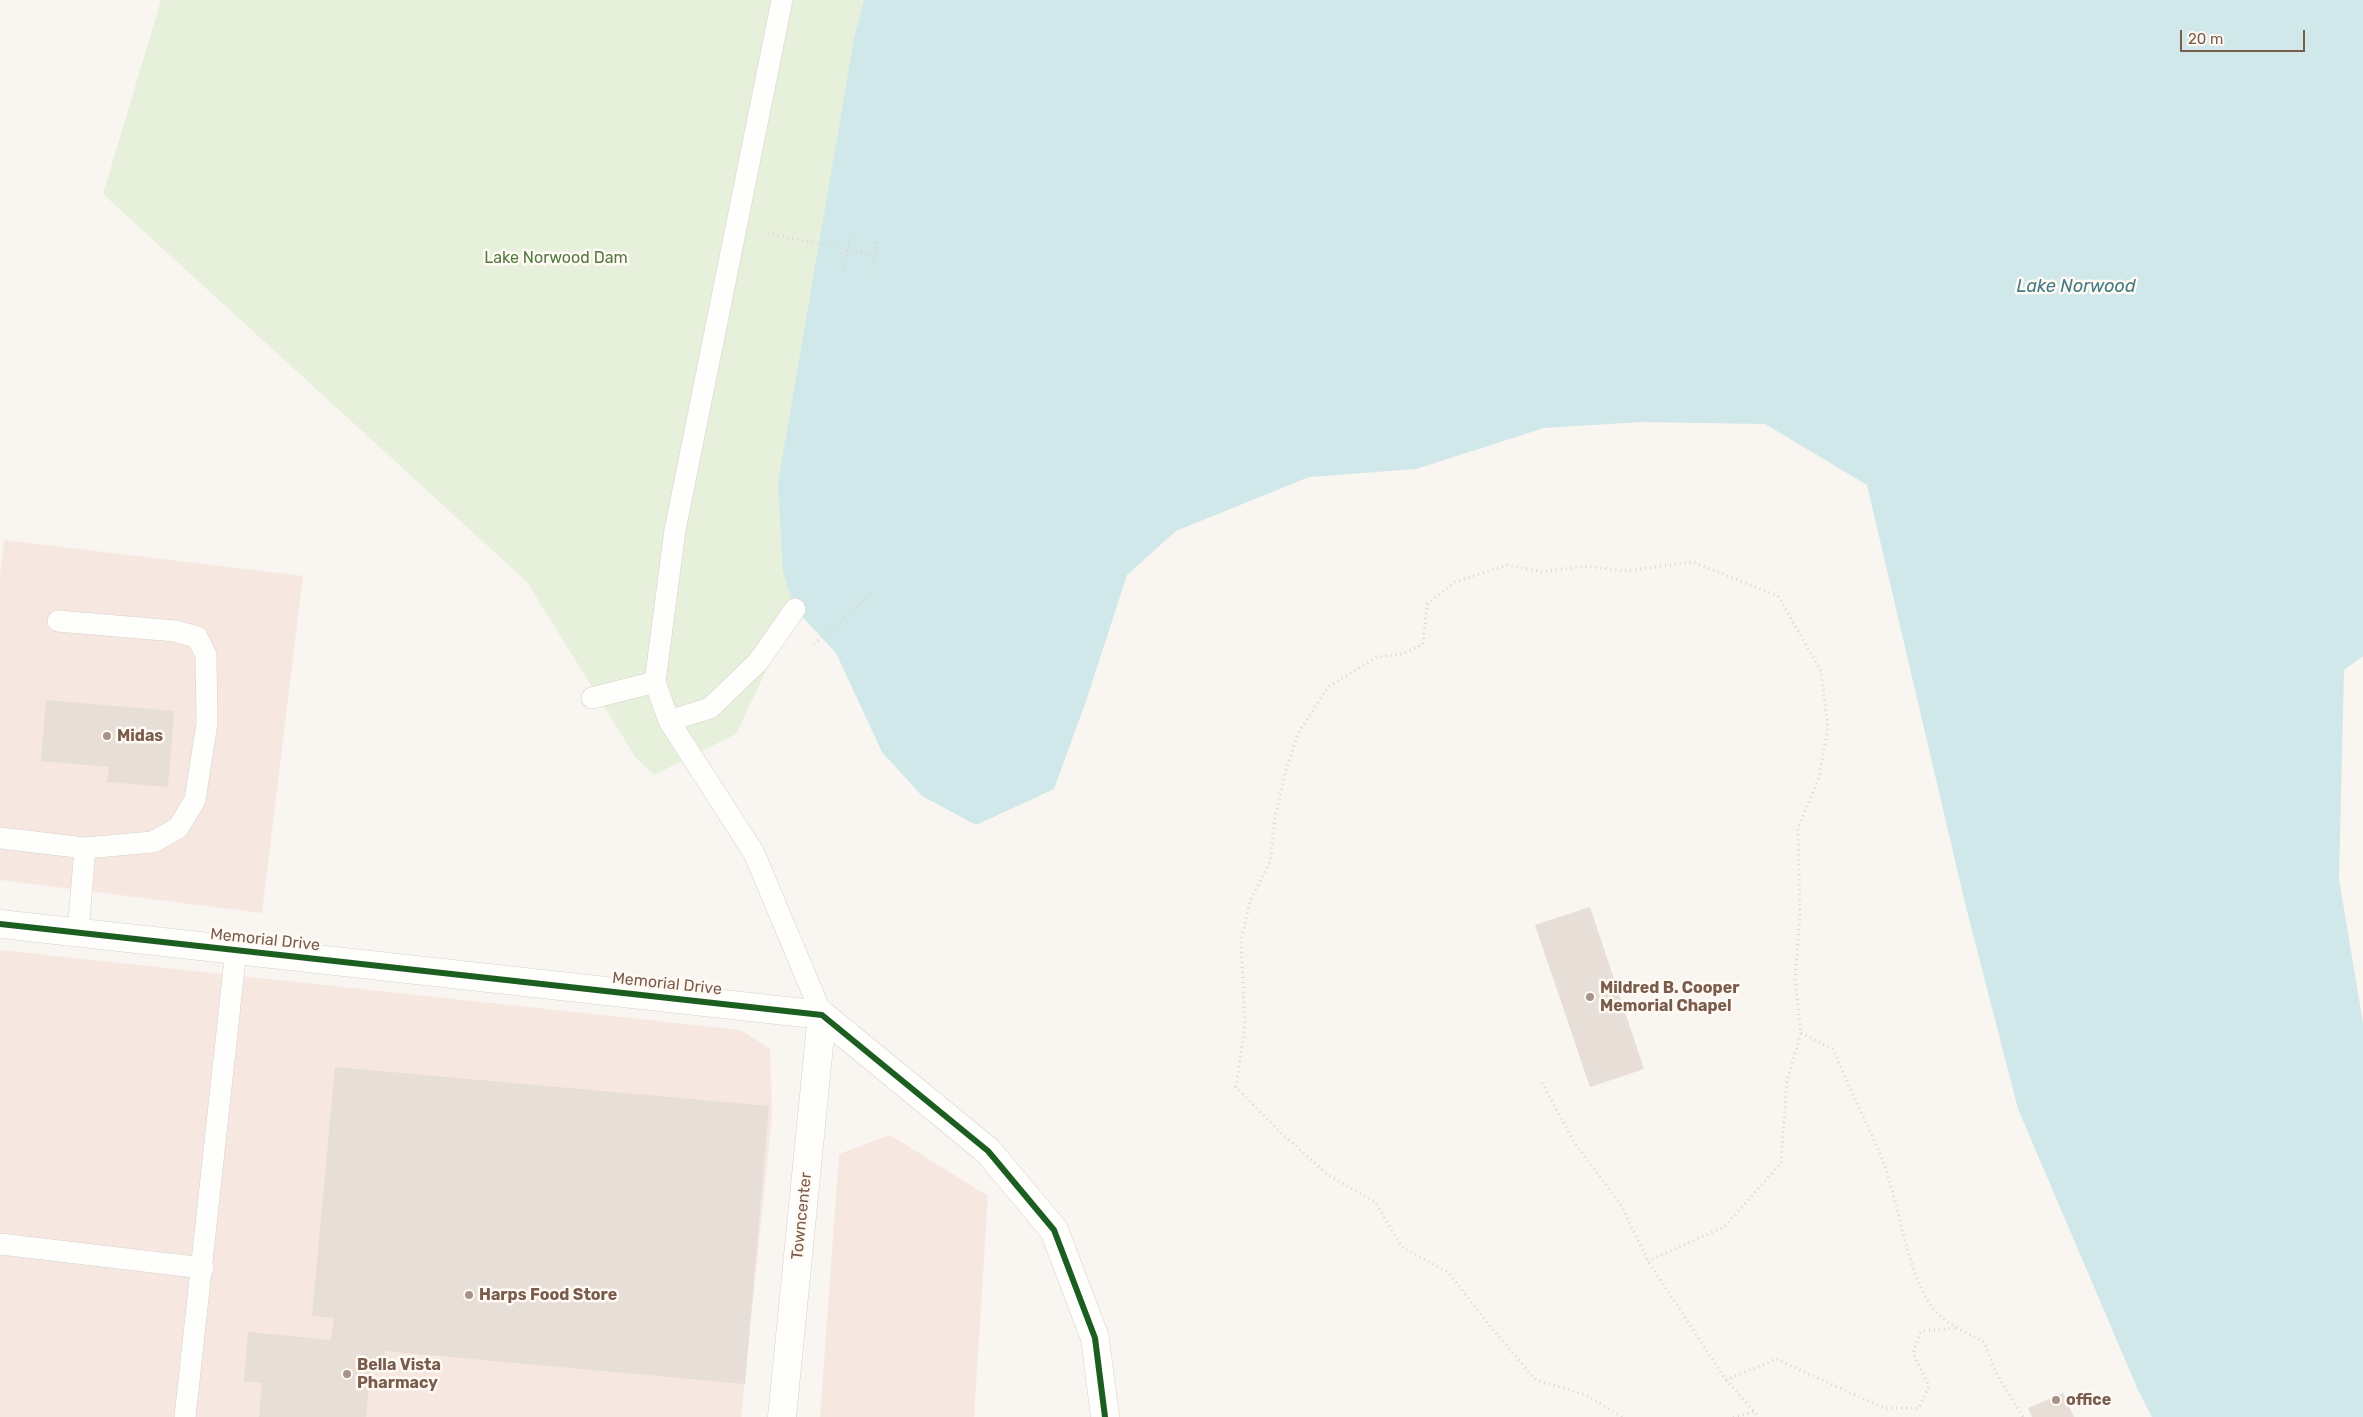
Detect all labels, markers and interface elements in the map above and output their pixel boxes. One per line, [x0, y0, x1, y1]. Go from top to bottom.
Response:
scale bar [2183, 20, 2308, 52]
text: 20 m [2188, 30, 2223, 48]
park label: Lake Norwood Dam [484, 248, 628, 268]
water label: Lake Norwood [2016, 276, 2136, 298]
place label: Midas [117, 726, 163, 746]
marker: Midas [101, 730, 113, 742]
street label: Memorial Drive [209, 925, 321, 955]
street label: Memorial Drive [611, 969, 723, 999]
place label: Mildred B. Cooper Memorial Chapel [1600, 978, 1739, 1016]
marker: Mildred B. Cooper Memorial Chapel [1584, 991, 1596, 1003]
street label: Towncenter [788, 1171, 816, 1261]
place label: Harps Food Store [479, 1285, 617, 1305]
marker: Harps Food Store [463, 1289, 475, 1301]
place label: Bella Vista Pharmacy [357, 1355, 441, 1393]
marker: Bella Vista Pharmacy [341, 1368, 353, 1380]
place label: office [2066, 1390, 2111, 1410]
marker: office [2050, 1394, 2062, 1406]

